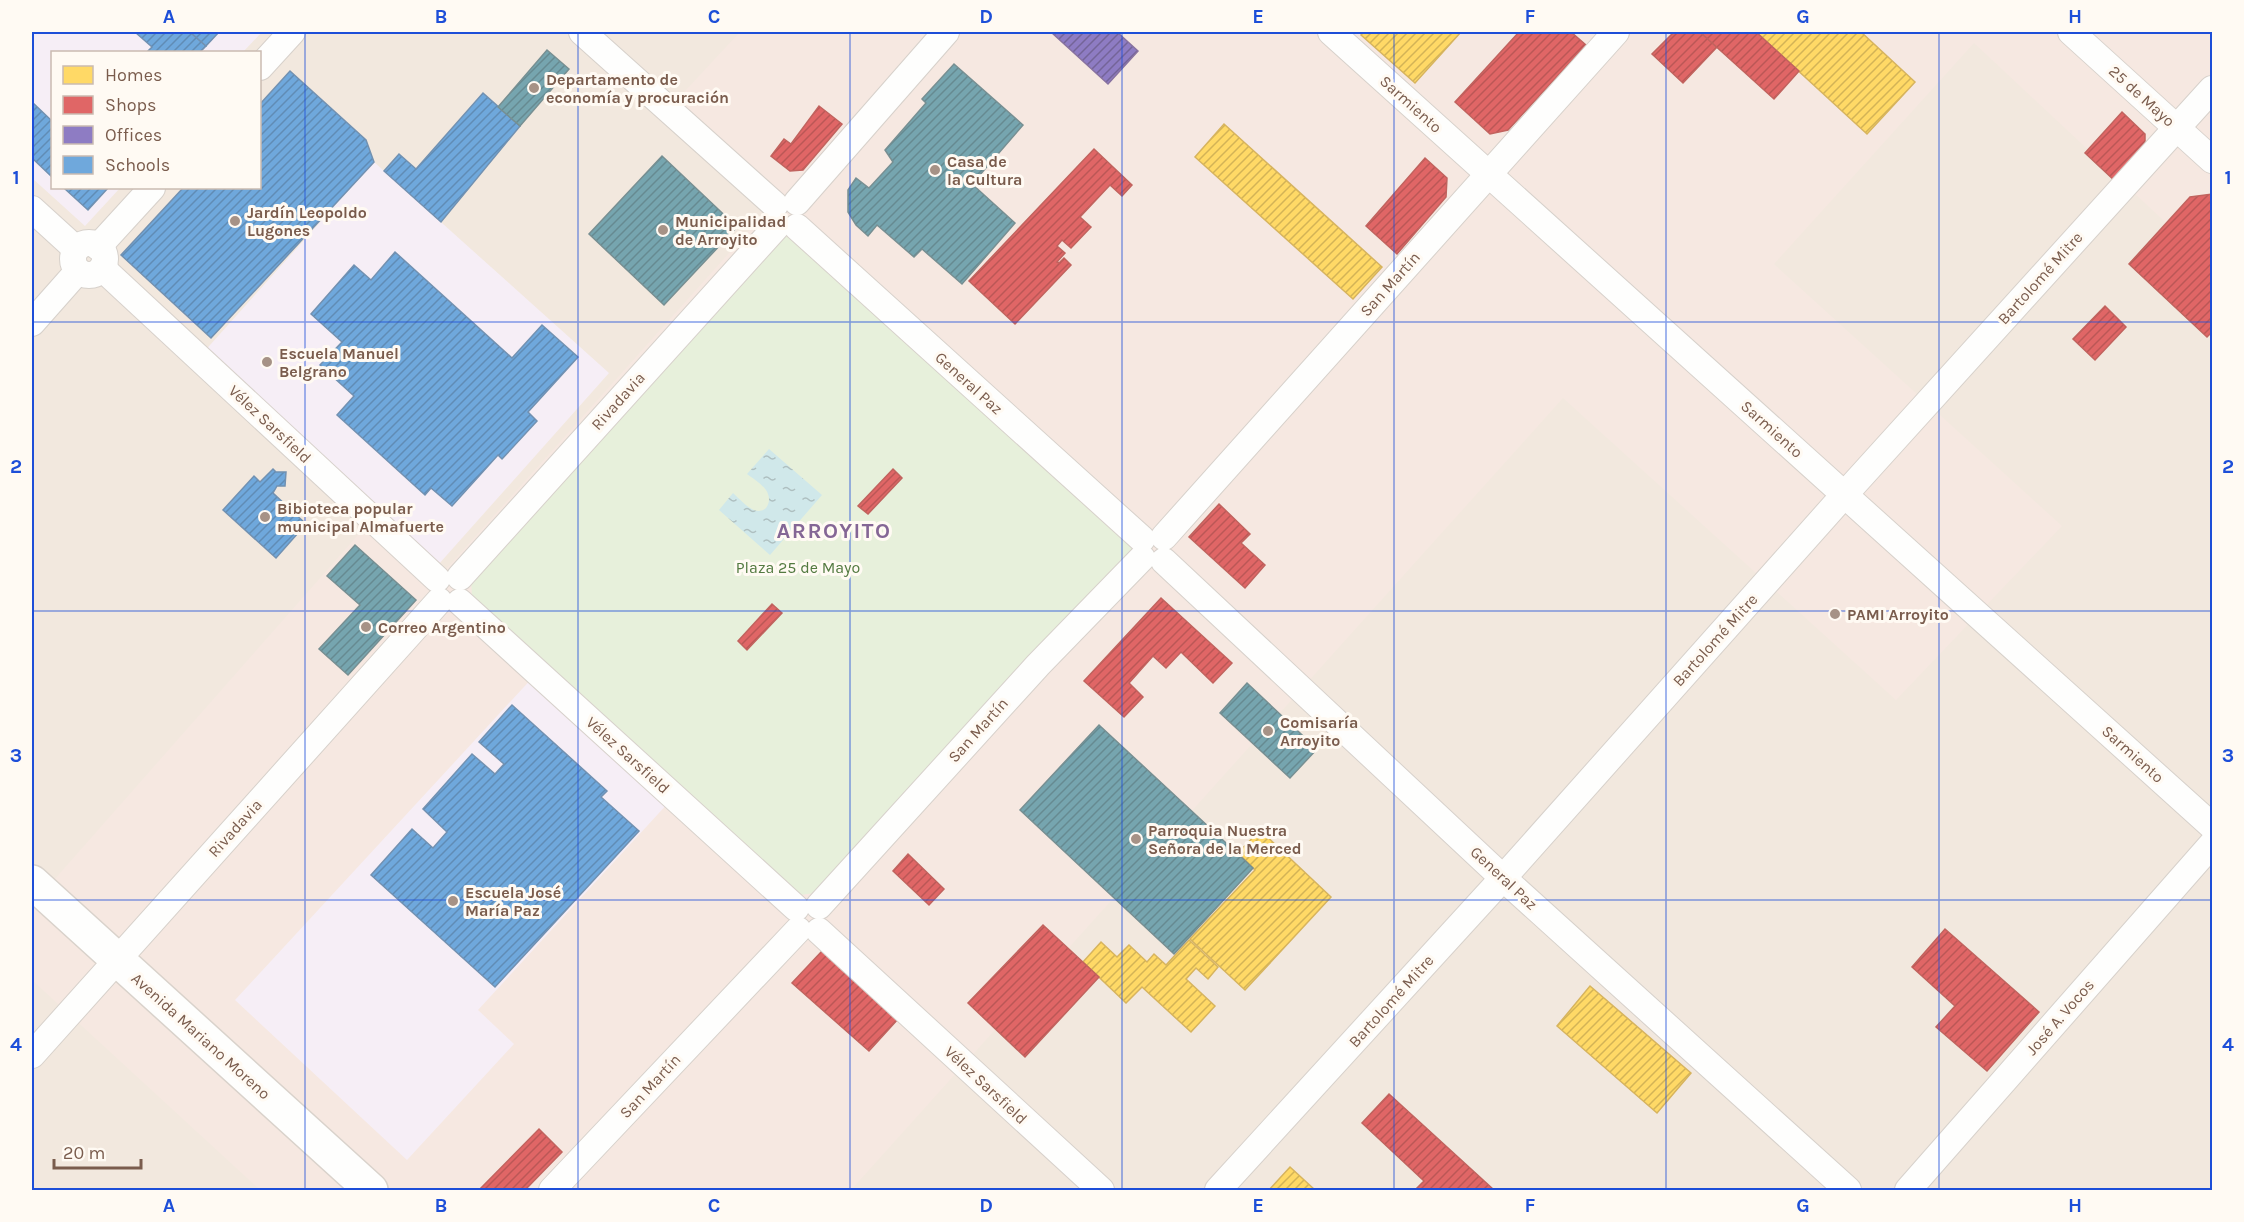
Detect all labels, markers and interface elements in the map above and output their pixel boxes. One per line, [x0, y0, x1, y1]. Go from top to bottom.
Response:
text: A [163, 5, 176, 28]
text: B [435, 5, 447, 28]
text: C [708, 5, 720, 28]
text: D [979, 5, 993, 28]
text: E [1252, 5, 1264, 28]
text: F [1525, 5, 1536, 28]
text: G [1796, 5, 1810, 28]
text: H [2068, 5, 2082, 28]
legend [51, 51, 261, 189]
street label: 25 de Mayo [2105, 61, 2179, 131]
text: Homes [105, 64, 162, 86]
place label: Departamento de economía y procuración [546, 70, 729, 107]
street label: Sarmiento [1376, 71, 1446, 137]
marker: Departamento de economía y procuración [527, 81, 541, 95]
text: Shops [105, 94, 157, 116]
text: Offices [105, 124, 162, 146]
place label: Casa de la Cultura [947, 152, 1022, 189]
text: Schools [105, 154, 170, 176]
marker: Casa de la Cultura [928, 163, 942, 177]
text: 1 [12, 166, 20, 189]
text: 1 [2224, 166, 2232, 189]
place label: Jardín Leopoldo Lugones [247, 203, 367, 240]
place label: Municipalidad de Arroyito [675, 212, 786, 249]
marker: Jardín Leopoldo Lugones [228, 214, 242, 228]
marker: Municipalidad de Arroyito [656, 223, 670, 237]
street label: Bartolomé Mitre [1994, 228, 2086, 328]
street label: San Martín [1356, 248, 1424, 320]
place label: Escuela Manuel Belgrano [279, 344, 399, 381]
street label: General Paz [931, 348, 1007, 418]
marker: Escuela Manuel Belgrano [260, 355, 274, 369]
street label: Rivadavia [587, 368, 649, 434]
street label: Vélez Sarsfield [225, 381, 315, 467]
street label: Sarmiento [1737, 396, 1807, 462]
text: 2 [10, 455, 22, 478]
text: 2 [2222, 455, 2234, 478]
place label: Bibioteca popular municipal Almafuerte [277, 499, 444, 536]
marker: Bibioteca popular municipal Almafuerte [258, 510, 272, 524]
district label: ARROYITO [777, 518, 891, 544]
park label: Plaza 25 de Mayo [736, 558, 860, 577]
street label: Bartolomé Mitre [1669, 590, 1761, 690]
place label: PAMI Arroyito [1847, 605, 1949, 624]
marker: PAMI Arroyito [1828, 607, 1842, 621]
place label: Correo Argentino [378, 618, 506, 637]
marker: Correo Argentino [359, 620, 373, 634]
street label: San Martín [944, 694, 1012, 766]
street label: Vélez Sarsfield [582, 713, 674, 797]
place label: Comisaría Arroyito [1280, 713, 1358, 750]
street label: Sarmiento [2098, 721, 2168, 787]
marker: Comisaría Arroyito [1261, 724, 1275, 738]
text: 3 [10, 744, 22, 767]
text: 3 [2222, 744, 2234, 767]
street label: Rivadavia [204, 795, 266, 861]
place label: Parroquia Nuestra Señora de la Merced [1148, 821, 1302, 858]
marker: Parroquia Nuestra Señora de la Merced [1129, 832, 1143, 846]
street label: General Paz [1467, 842, 1541, 914]
place label: Escuela José María Paz [465, 883, 561, 920]
marker: Escuela José María Paz [446, 894, 460, 908]
street label: Bartolomé Mitre [1345, 951, 1437, 1051]
street label: Avenida Mariano Moreno [128, 969, 274, 1103]
street label: José A. Vocos [2022, 975, 2098, 1059]
text: 4 [10, 1033, 22, 1056]
text: 4 [2222, 1033, 2234, 1056]
street label: Vélez Sarsfield [941, 1042, 1031, 1128]
street label: San Martín [616, 1050, 684, 1122]
scale bar [54, 1132, 141, 1170]
text: 20 m [63, 1142, 105, 1164]
text: A [163, 1194, 176, 1217]
text: B [435, 1194, 447, 1217]
text: C [708, 1194, 720, 1217]
text: D [979, 1194, 993, 1217]
text: E [1252, 1194, 1264, 1217]
text: F [1525, 1194, 1536, 1217]
text: G [1796, 1194, 1810, 1217]
text: H [2068, 1194, 2082, 1217]

